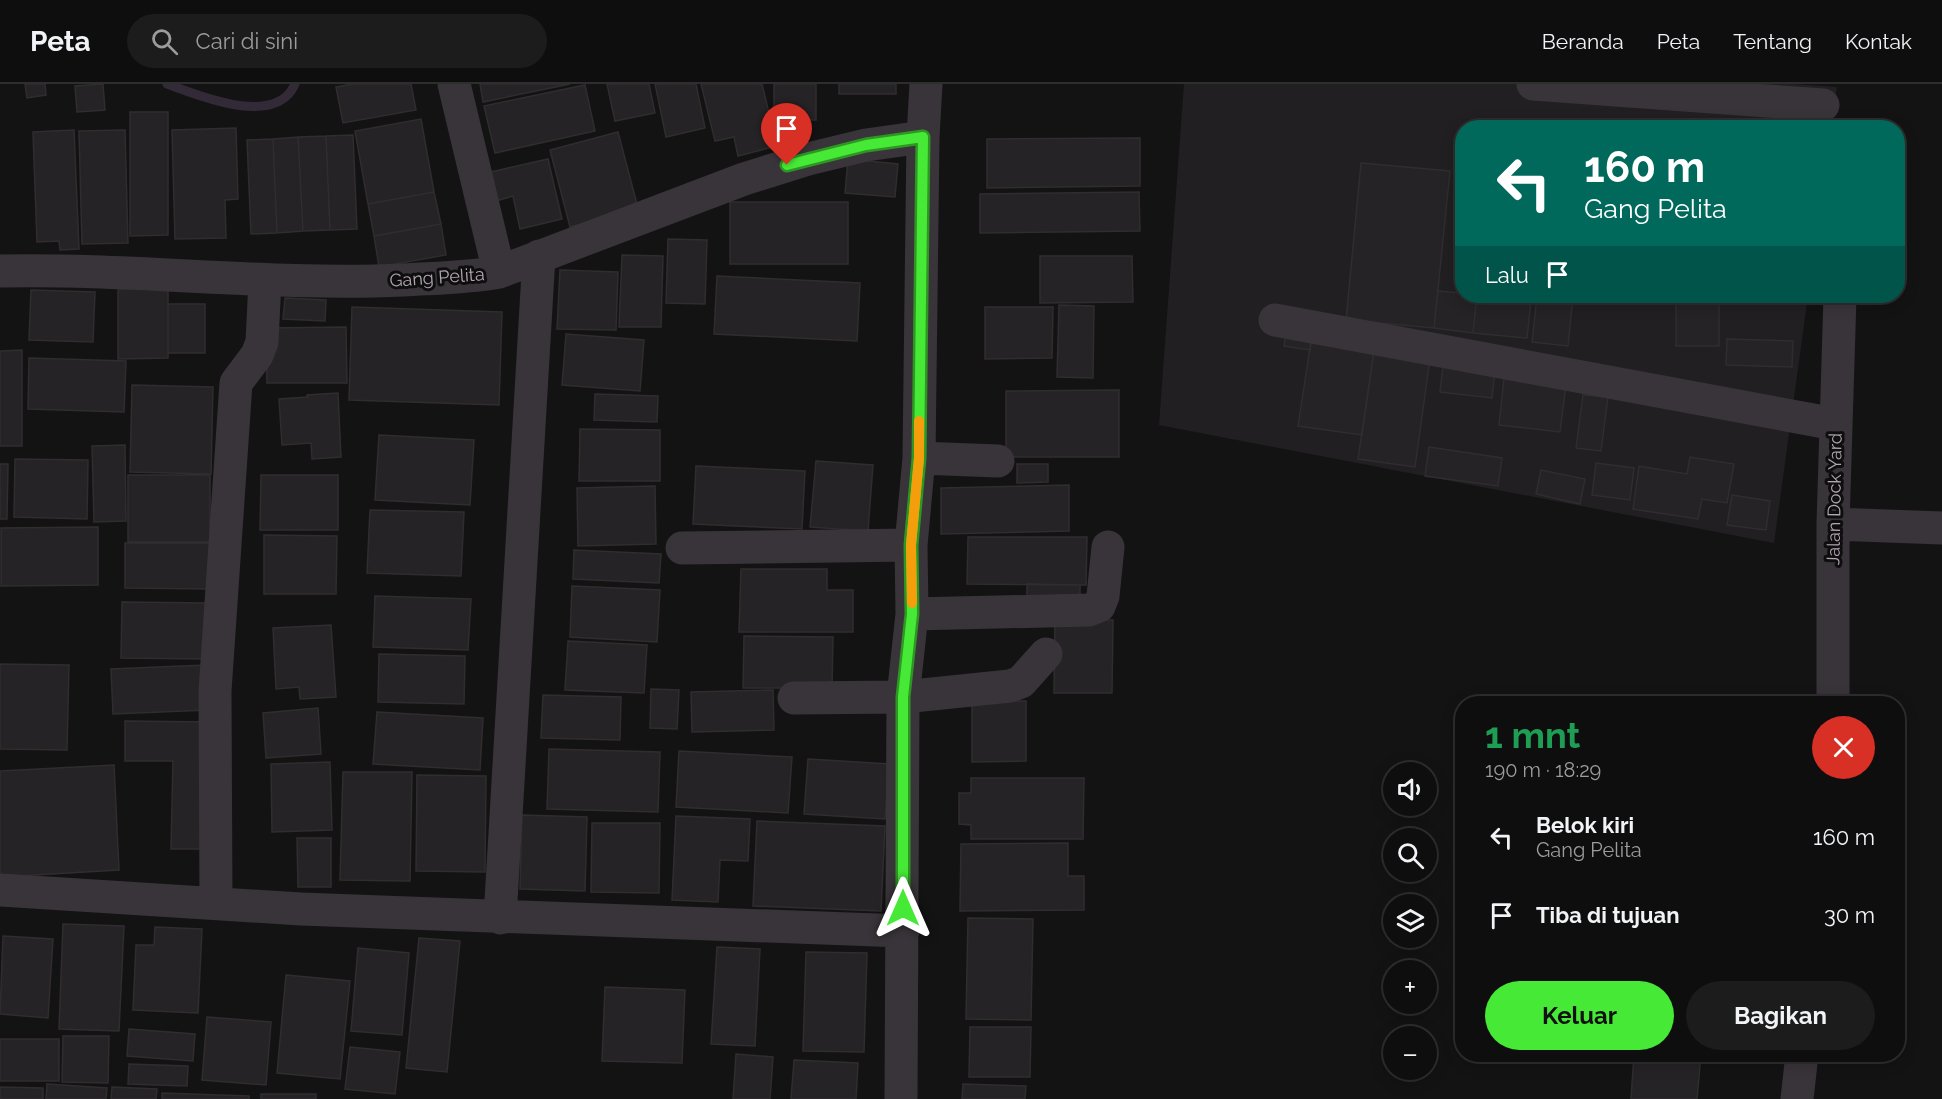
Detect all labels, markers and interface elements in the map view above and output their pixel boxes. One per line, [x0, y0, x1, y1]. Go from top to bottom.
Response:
search box [127, 14, 547, 68]
text: Peta [30, 25, 91, 58]
icon: search [148, 25, 181, 58]
text: Cari di sini [196, 28, 298, 54]
text: Beranda [1542, 29, 1624, 54]
text: Peta [1657, 29, 1700, 54]
text: Tentang [1733, 29, 1812, 54]
text: Kontak [1845, 29, 1912, 54]
pin [761, 103, 812, 165]
icon: arrive [770, 112, 803, 145]
text: 160 m [1584, 143, 1705, 192]
icon: left [1485, 144, 1563, 222]
text: Gang Pelita [1584, 193, 1727, 224]
icon: arrive [1541, 258, 1574, 291]
text: Lalu [1485, 262, 1529, 288]
street label: Gang Pelita [389, 263, 485, 291]
street label: Jalan Dock Yard [1822, 433, 1846, 565]
text: 1 mnt [1485, 714, 1580, 756]
button: close [1812, 716, 1875, 779]
text: 190 m · 18:29 [1485, 758, 1601, 782]
map controls [1383, 762, 1437, 1080]
button: sound [1383, 762, 1437, 816]
text: Belok kiri [1536, 812, 1634, 838]
icon: left [1485, 821, 1518, 854]
text: 160 m [1813, 824, 1875, 850]
button: search [1383, 828, 1437, 882]
text: Gang Pelita [1536, 838, 1642, 862]
position arrow [871, 876, 935, 940]
button: layers [1383, 894, 1437, 948]
icon: arrive [1485, 899, 1518, 932]
text: Tiba di tujuan [1536, 902, 1679, 928]
text: 30 m [1824, 902, 1875, 928]
button: + [1383, 960, 1437, 1014]
button: Keluar [1485, 981, 1674, 1050]
button: Bagikan [1686, 981, 1875, 1050]
button: − [1383, 1026, 1437, 1080]

